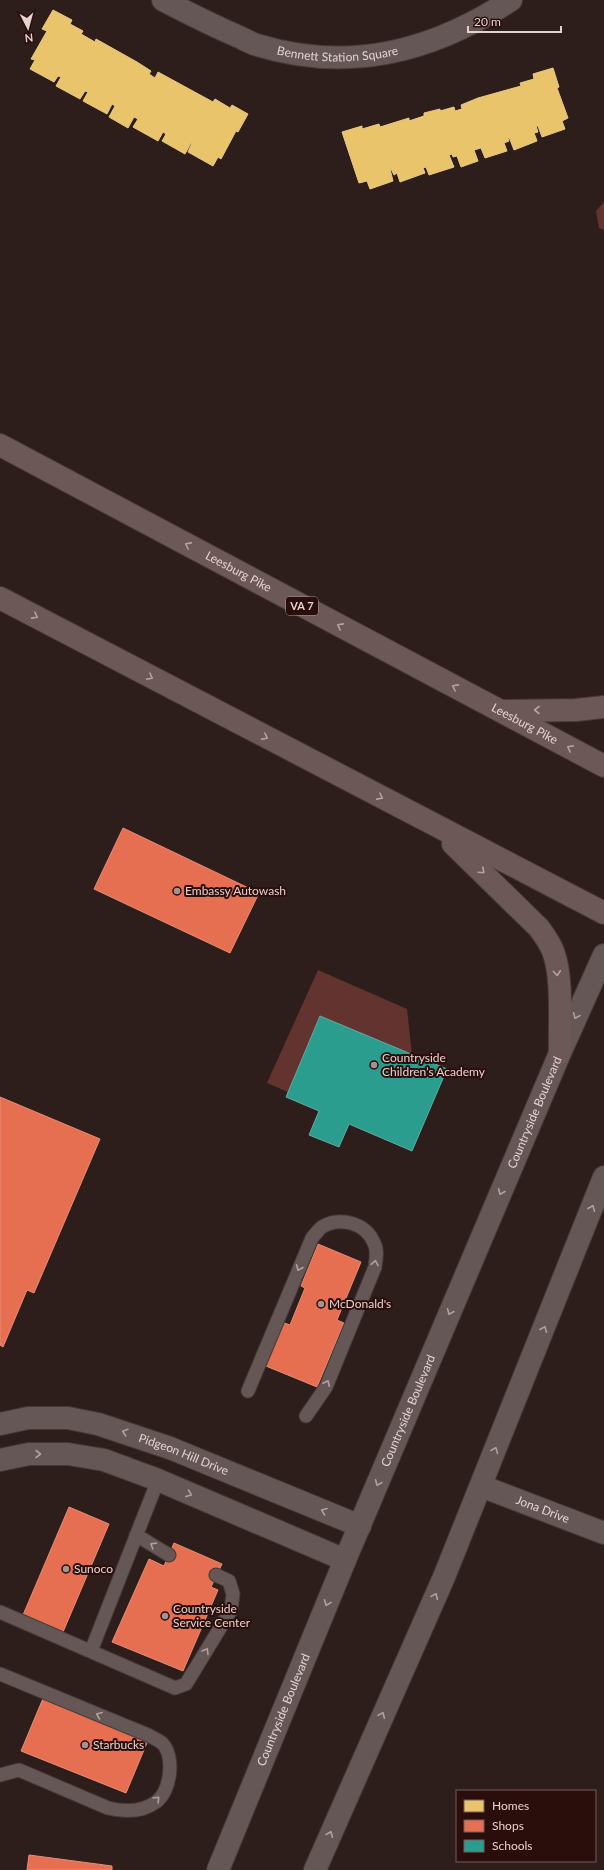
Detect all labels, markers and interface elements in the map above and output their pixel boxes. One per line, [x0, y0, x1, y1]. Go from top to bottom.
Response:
north arrow [8, 8, 48, 48]
scale bar [468, 8, 561, 34]
text: 20 m [474, 14, 501, 29]
text: N [24, 32, 34, 45]
street label: Bennett Station Square [276, 43, 399, 64]
one-way arrow [185, 543, 192, 550]
street label: Leesburg Pike [203, 548, 274, 595]
road number: VA 7 [286, 597, 318, 615]
one-way arrow [30, 612, 38, 619]
one-way arrow [337, 623, 344, 631]
one-way arrow [146, 672, 153, 680]
one-way arrow [452, 684, 459, 692]
street label: Leesburg Pike [489, 700, 560, 747]
one-way arrow [534, 706, 540, 714]
one-way arrow [261, 732, 268, 740]
one-way arrow [566, 745, 574, 753]
one-way arrow [376, 793, 383, 800]
one-way arrow [477, 866, 485, 874]
place label: Embassy Autowash [185, 883, 286, 898]
marker: Embassy Autowash [172, 886, 182, 896]
one-way arrow [553, 970, 562, 976]
one-way arrow [573, 1012, 581, 1019]
place label: Countryside Children’s Academy [382, 1050, 486, 1079]
street label: Countryside Boulevard [504, 1054, 565, 1171]
marker: Countryside Children’s Academy [369, 1060, 379, 1070]
one-way arrow [498, 1187, 506, 1195]
one-way arrow [587, 1205, 595, 1212]
one-way arrow [370, 1260, 379, 1266]
one-way arrow [296, 1265, 304, 1272]
place label: McDonald's [329, 1296, 391, 1311]
marker: McDonald's [316, 1299, 326, 1309]
one-way arrow [447, 1307, 455, 1315]
one-way arrow [539, 1325, 547, 1332]
street label: Countryside Boulevard [377, 1352, 438, 1469]
one-way arrow [322, 1380, 330, 1388]
one-way arrow [121, 1428, 128, 1437]
street label: Pidgeon Hill Drive [137, 1430, 231, 1478]
one-way arrow [491, 1446, 499, 1453]
one-way arrow [35, 1450, 41, 1458]
one-way arrow [374, 1479, 382, 1486]
one-way arrow [186, 1489, 193, 1497]
street label: Jona Drive [514, 1492, 572, 1526]
one-way arrow [320, 1507, 327, 1515]
one-way arrow [150, 1542, 157, 1549]
place label: Sunoco [74, 1561, 113, 1576]
marker: Sunoco [61, 1564, 71, 1574]
one-way arrow [431, 1593, 439, 1600]
one-way arrow [324, 1599, 332, 1606]
place label: Countryside Service Center [173, 1601, 251, 1630]
marker: Countryside Service Center [160, 1611, 170, 1621]
one-way arrow [201, 1648, 208, 1655]
street label: Countryside Boulevard [253, 1651, 313, 1768]
one-way arrow [96, 1711, 103, 1719]
one-way arrow [378, 1712, 386, 1719]
place label: Starbucks [93, 1737, 144, 1752]
marker: Starbucks [80, 1740, 90, 1750]
legend [456, 1790, 596, 1862]
one-way arrow [152, 1796, 160, 1804]
text: Homes [492, 1798, 529, 1813]
text: Shops [492, 1818, 524, 1833]
one-way arrow [325, 1831, 333, 1838]
text: Schools [492, 1838, 533, 1853]

